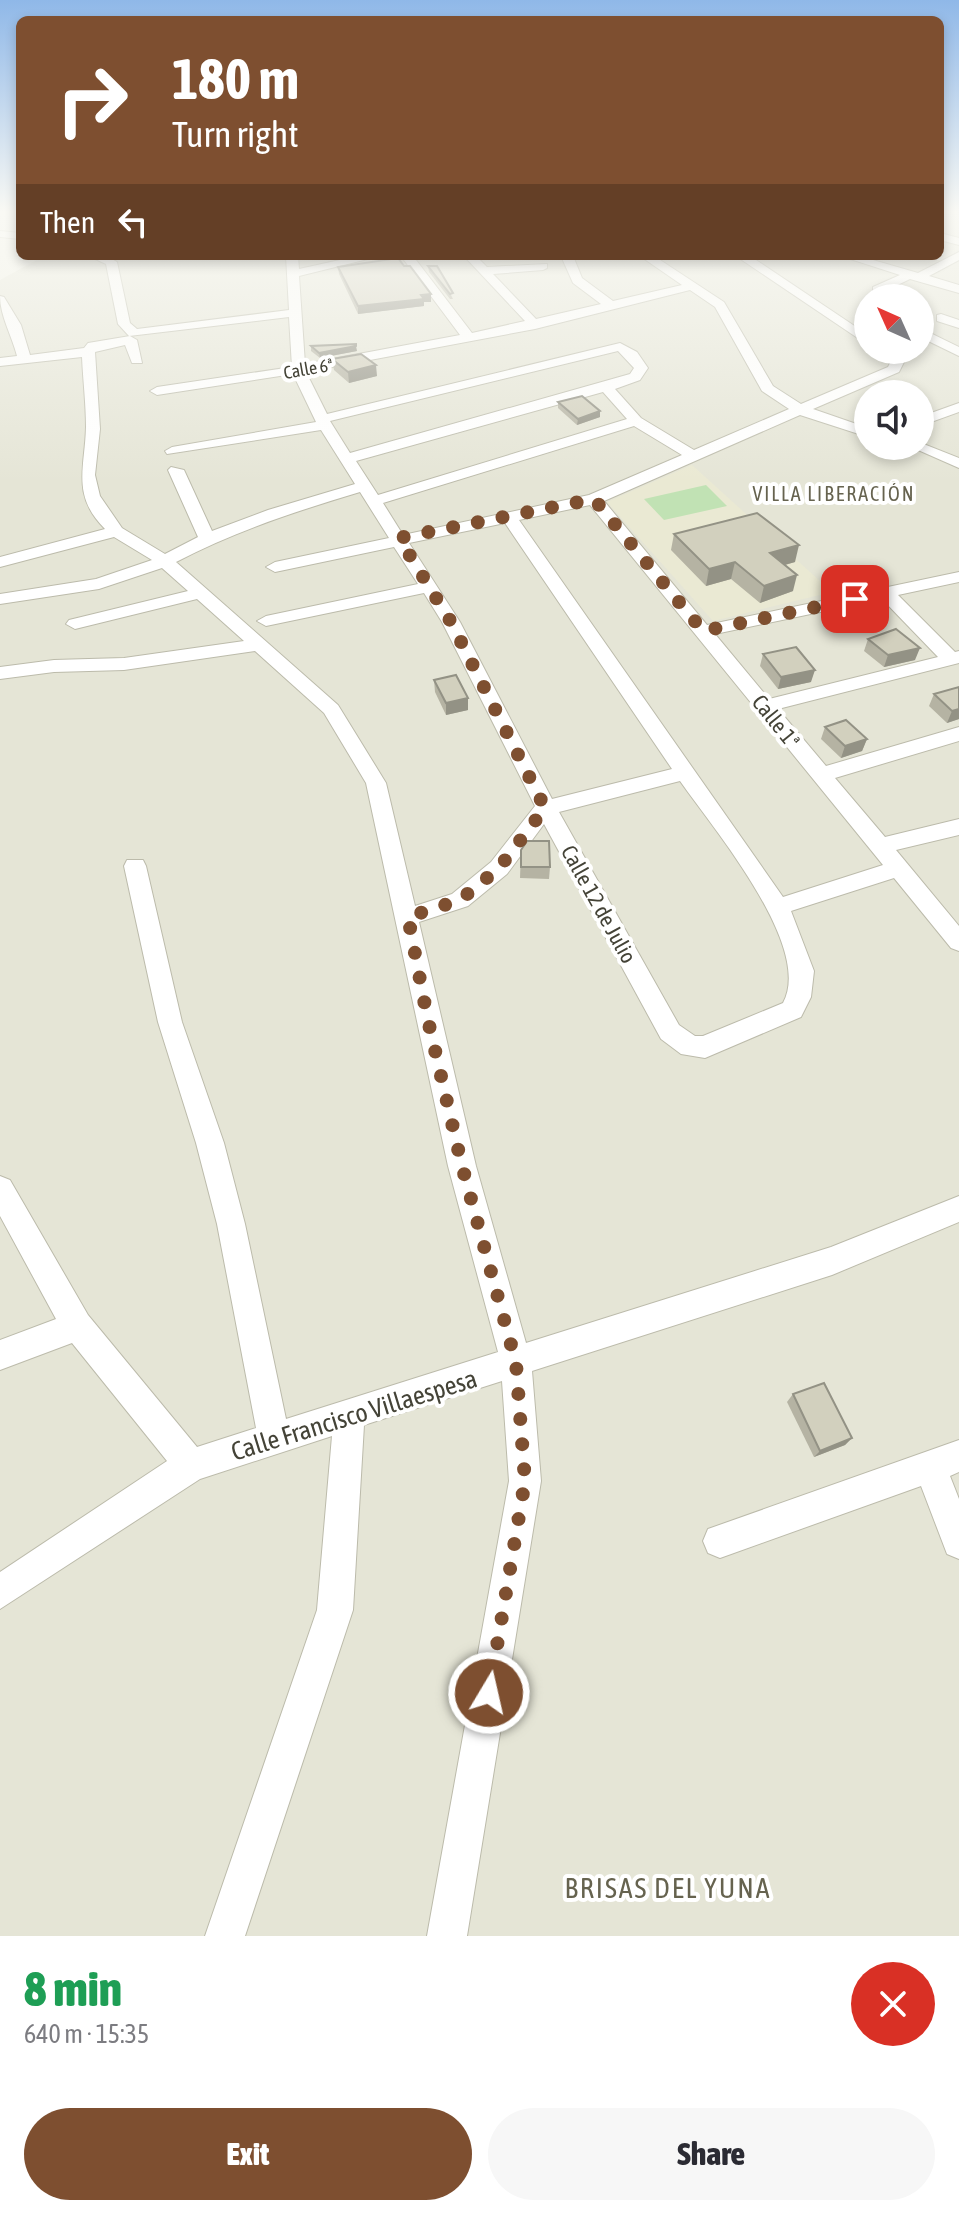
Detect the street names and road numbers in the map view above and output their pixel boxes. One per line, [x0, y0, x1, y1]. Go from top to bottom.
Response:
street label: Calle 6ª [282, 354, 335, 383]
street label: Calle 1ª [747, 689, 805, 753]
street label: Calle 12 de Julio [556, 841, 642, 967]
street label: Calle Francisco Villaespesa [227, 1363, 481, 1467]

